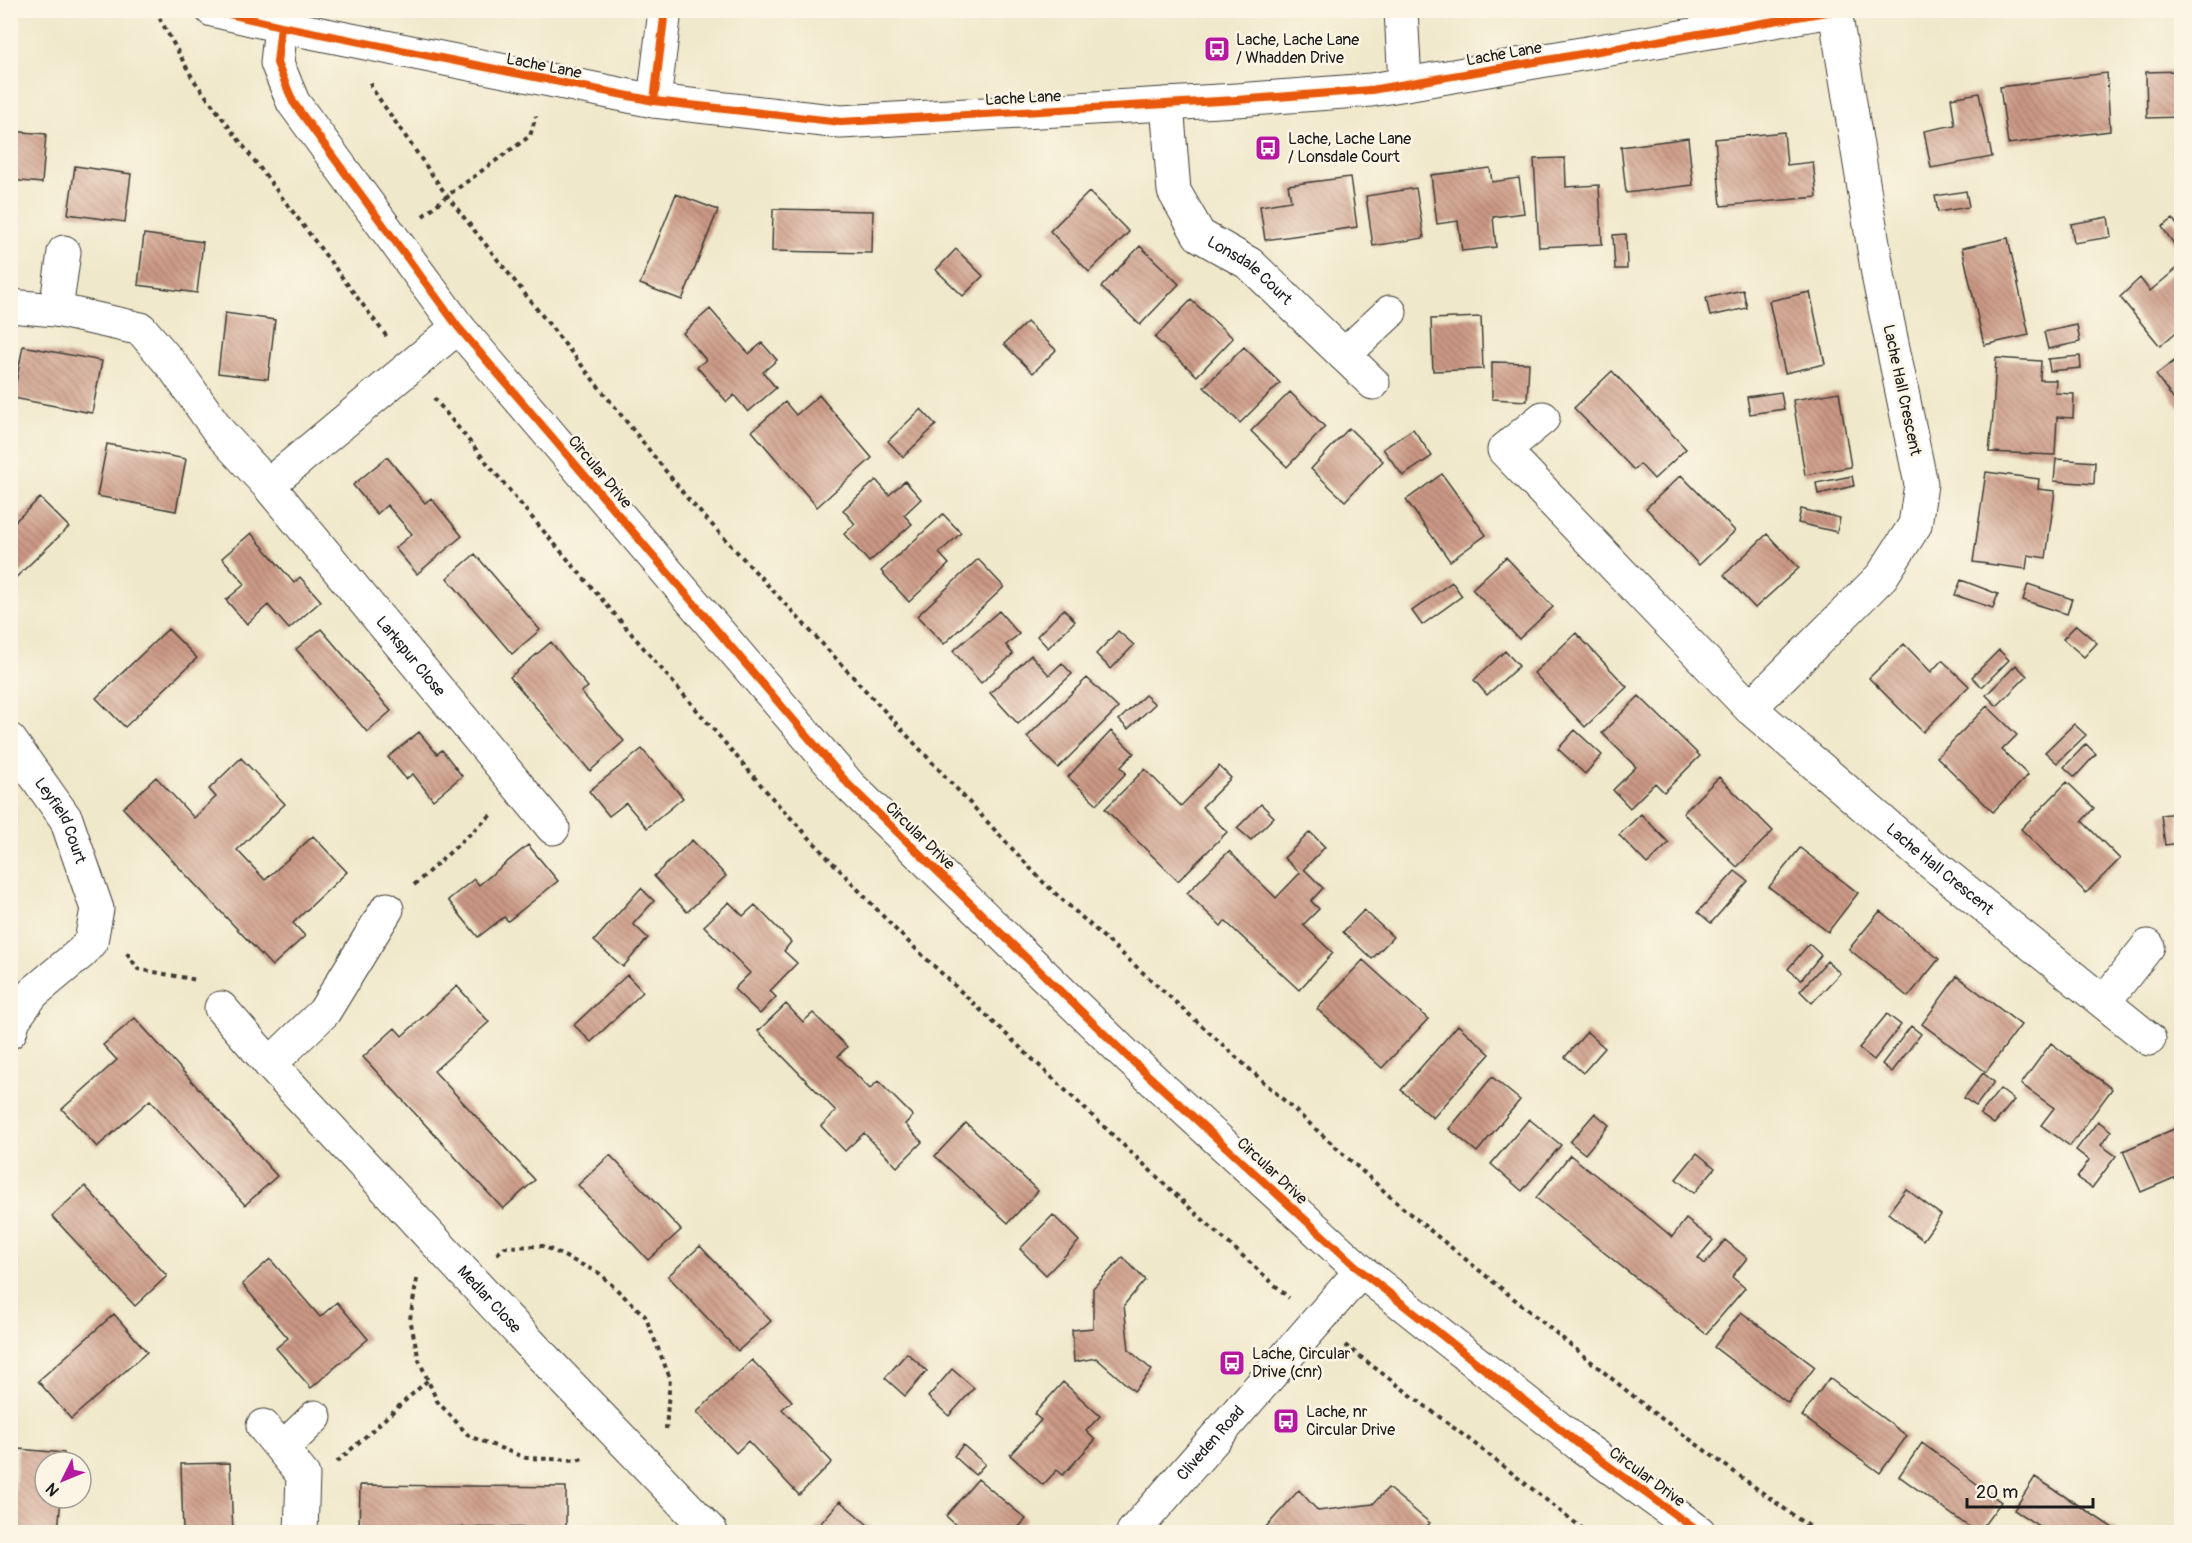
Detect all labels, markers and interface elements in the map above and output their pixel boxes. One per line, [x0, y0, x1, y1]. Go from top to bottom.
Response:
place label: Lache, Lache Lane / Whadden Drive [1236, 30, 1359, 68]
bus stop icon: Lache, Lache Lane / Whadden Drive [1202, 34, 1232, 64]
street label: Lache Lane [1465, 38, 1543, 70]
street label: Lache Lane [505, 49, 584, 83]
street label: Lache Lane [984, 86, 1062, 110]
place label: Lache, Lache Lane / Lonsdale Court [1288, 129, 1411, 167]
bus stop icon: Lache, Lache Lane / Lonsdale Court [1253, 133, 1283, 163]
street label: Lonsdale Court [1203, 232, 1297, 310]
street label: Lache Hall Crescent [1878, 323, 1926, 458]
street label: Circular Drive [564, 431, 636, 513]
street label: Larkspur Close [371, 612, 450, 701]
street label: Leyfield Court [30, 774, 91, 867]
street label: Circular Drive [881, 798, 959, 874]
street label: Lache Hall Crescent [1882, 819, 1998, 920]
street label: Circular Drive [1233, 1133, 1312, 1209]
street label: Medlar Close [453, 1261, 525, 1337]
place label: Lache, Circular Drive (cnr) [1252, 1344, 1351, 1382]
bus stop icon: Lache, Circular Drive (cnr) [1217, 1348, 1247, 1378]
street label: Cliveden Road [1172, 1401, 1249, 1485]
place label: Lache, nr Circular Drive [1306, 1402, 1395, 1440]
bus stop icon: Lache, nr Circular Drive [1271, 1406, 1301, 1436]
street label: Circular Drive [1605, 1443, 1689, 1511]
north arrow [33, 1450, 93, 1510]
scale bar [1967, 1471, 2093, 1509]
text: N [42, 1479, 64, 1500]
text: 20 m [1976, 1481, 2018, 1504]

